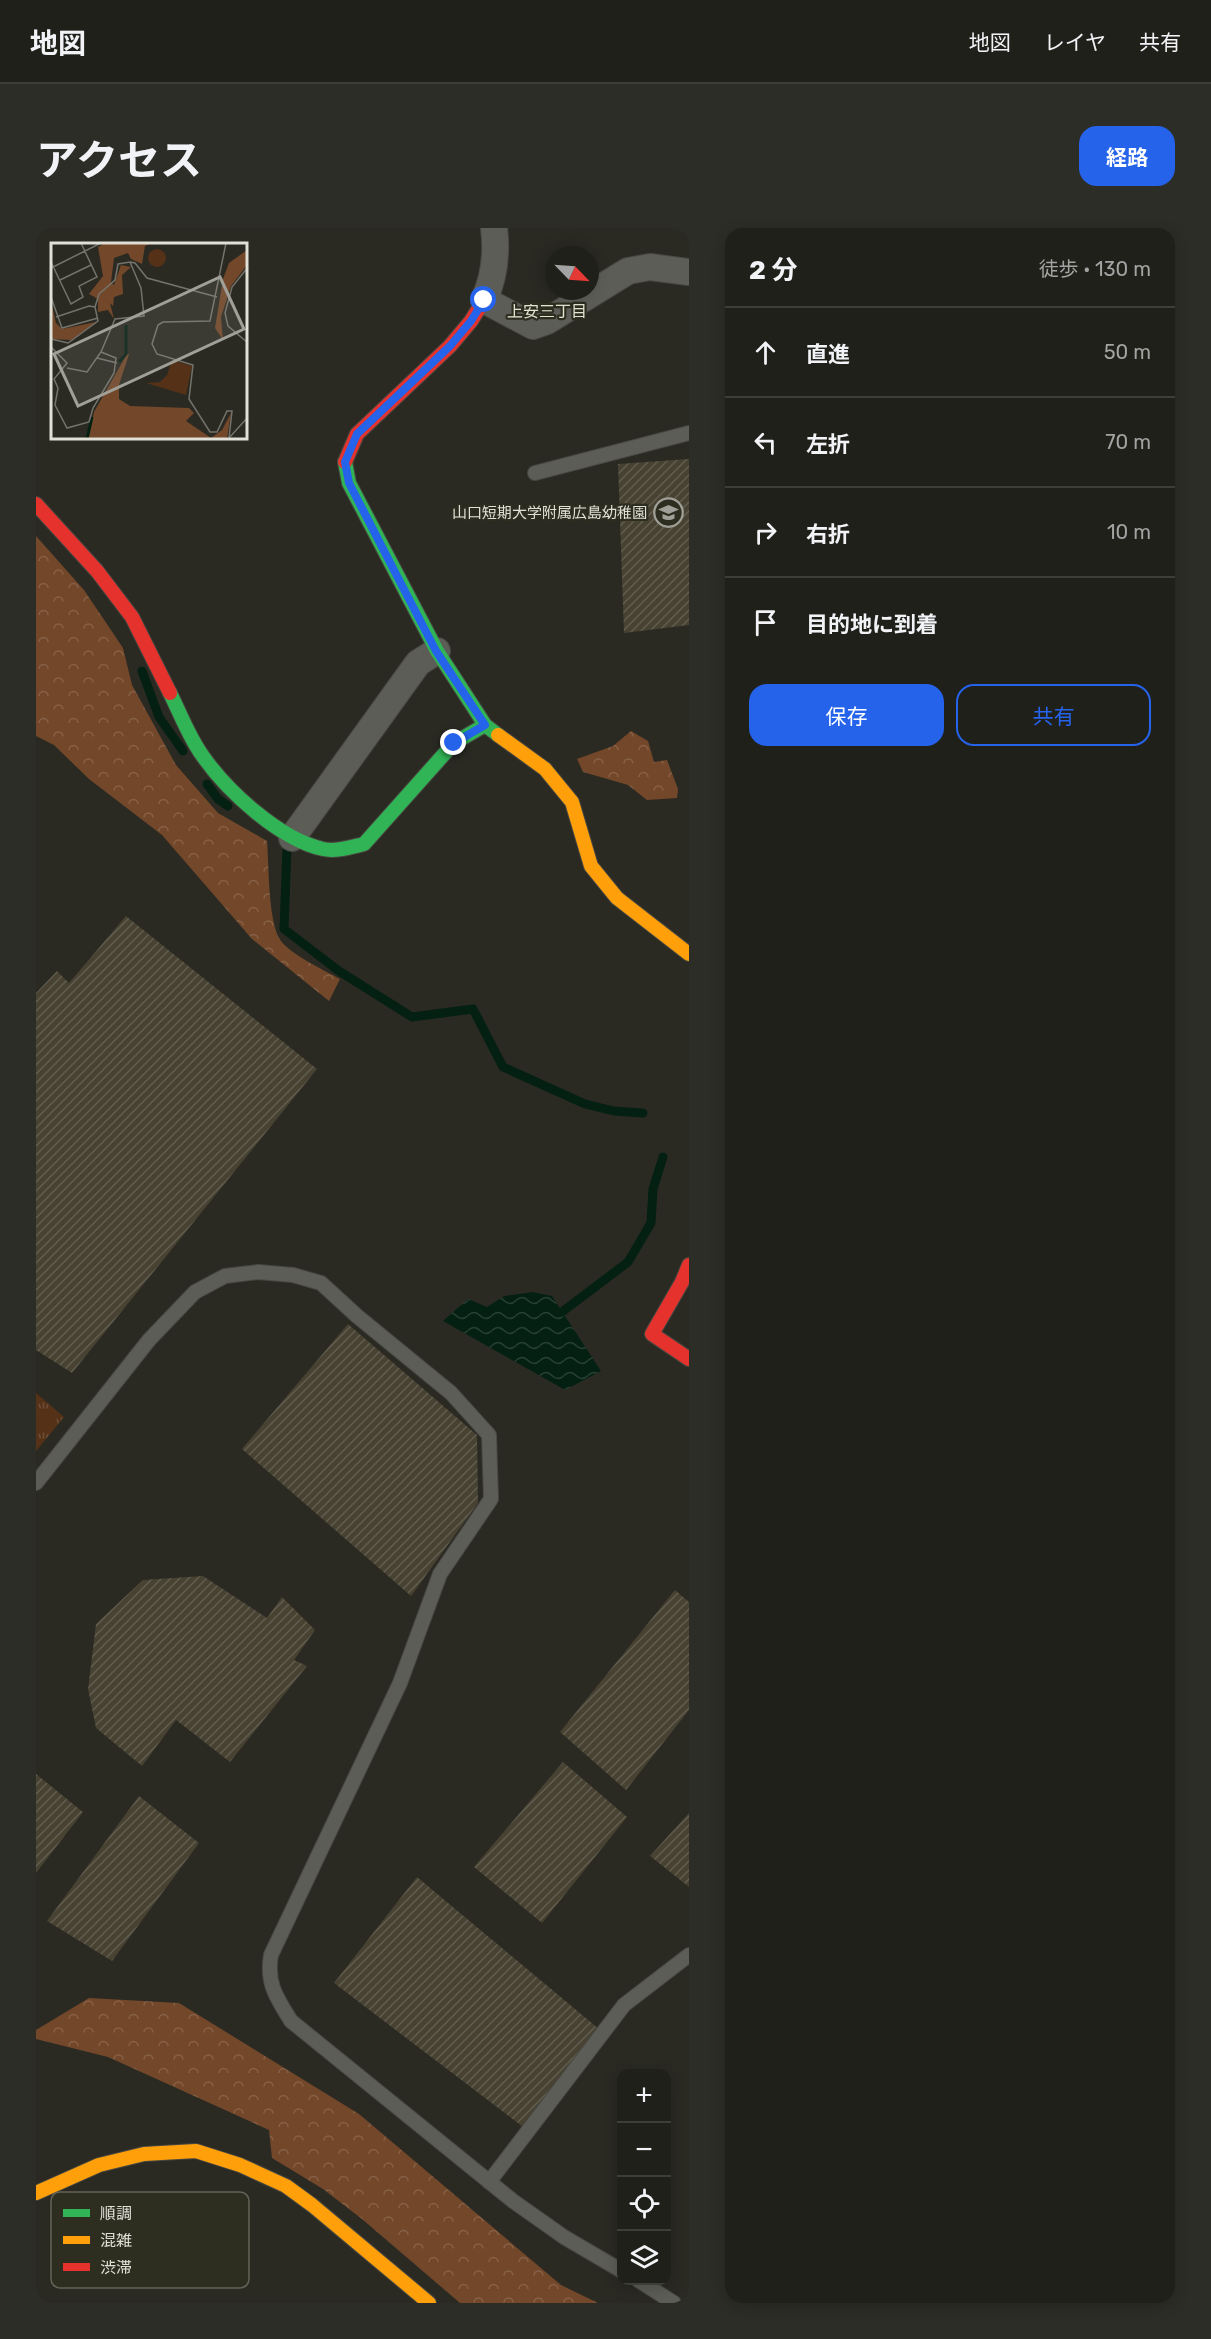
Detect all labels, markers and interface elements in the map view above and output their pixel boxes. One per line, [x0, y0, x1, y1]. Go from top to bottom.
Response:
text: 地図 [30, 27, 86, 60]
text: 地図 [969, 30, 1011, 55]
text: レイヤ [1044, 30, 1106, 55]
text: 共有 [1139, 30, 1181, 55]
button: 経路 [1079, 126, 1175, 186]
text: アクセス [36, 136, 202, 186]
inset map [51, 243, 248, 440]
north arrow [545, 246, 599, 300]
text: 2 分 [749, 255, 797, 286]
text: 徒歩 · 130 m [1039, 257, 1151, 281]
route start [470, 286, 496, 312]
district label: 上安三丁目 [507, 302, 587, 321]
icon: ahead [749, 336, 782, 369]
text: 50 m [1104, 340, 1151, 364]
text: 直進 [806, 341, 850, 368]
icon: left [749, 426, 782, 459]
text: 70 m [1105, 430, 1151, 454]
text: 左折 [806, 431, 850, 458]
school or university icon: 山口短期大学附属広島幼稚園 [652, 497, 684, 529]
place label: 山口短期大学附属広島幼稚園 [452, 504, 647, 522]
icon: right [749, 516, 782, 549]
text: 10 m [1107, 520, 1151, 544]
text: 右折 [806, 521, 850, 548]
icon: arrive [749, 606, 782, 639]
text: 目的地に到着 [806, 611, 938, 638]
button: 保存 [749, 684, 944, 746]
button: 共有 [956, 684, 1151, 746]
route end [440, 729, 466, 755]
map controls [617, 2069, 671, 2285]
button: + [617, 2069, 671, 2123]
button: − [617, 2123, 671, 2177]
button: locate [617, 2177, 671, 2231]
legend [51, 2192, 249, 2288]
text: 順調 [100, 2204, 132, 2223]
text: 混雑 [100, 2231, 132, 2250]
button: layers [617, 2231, 671, 2285]
text: 渋滞 [100, 2258, 132, 2277]

